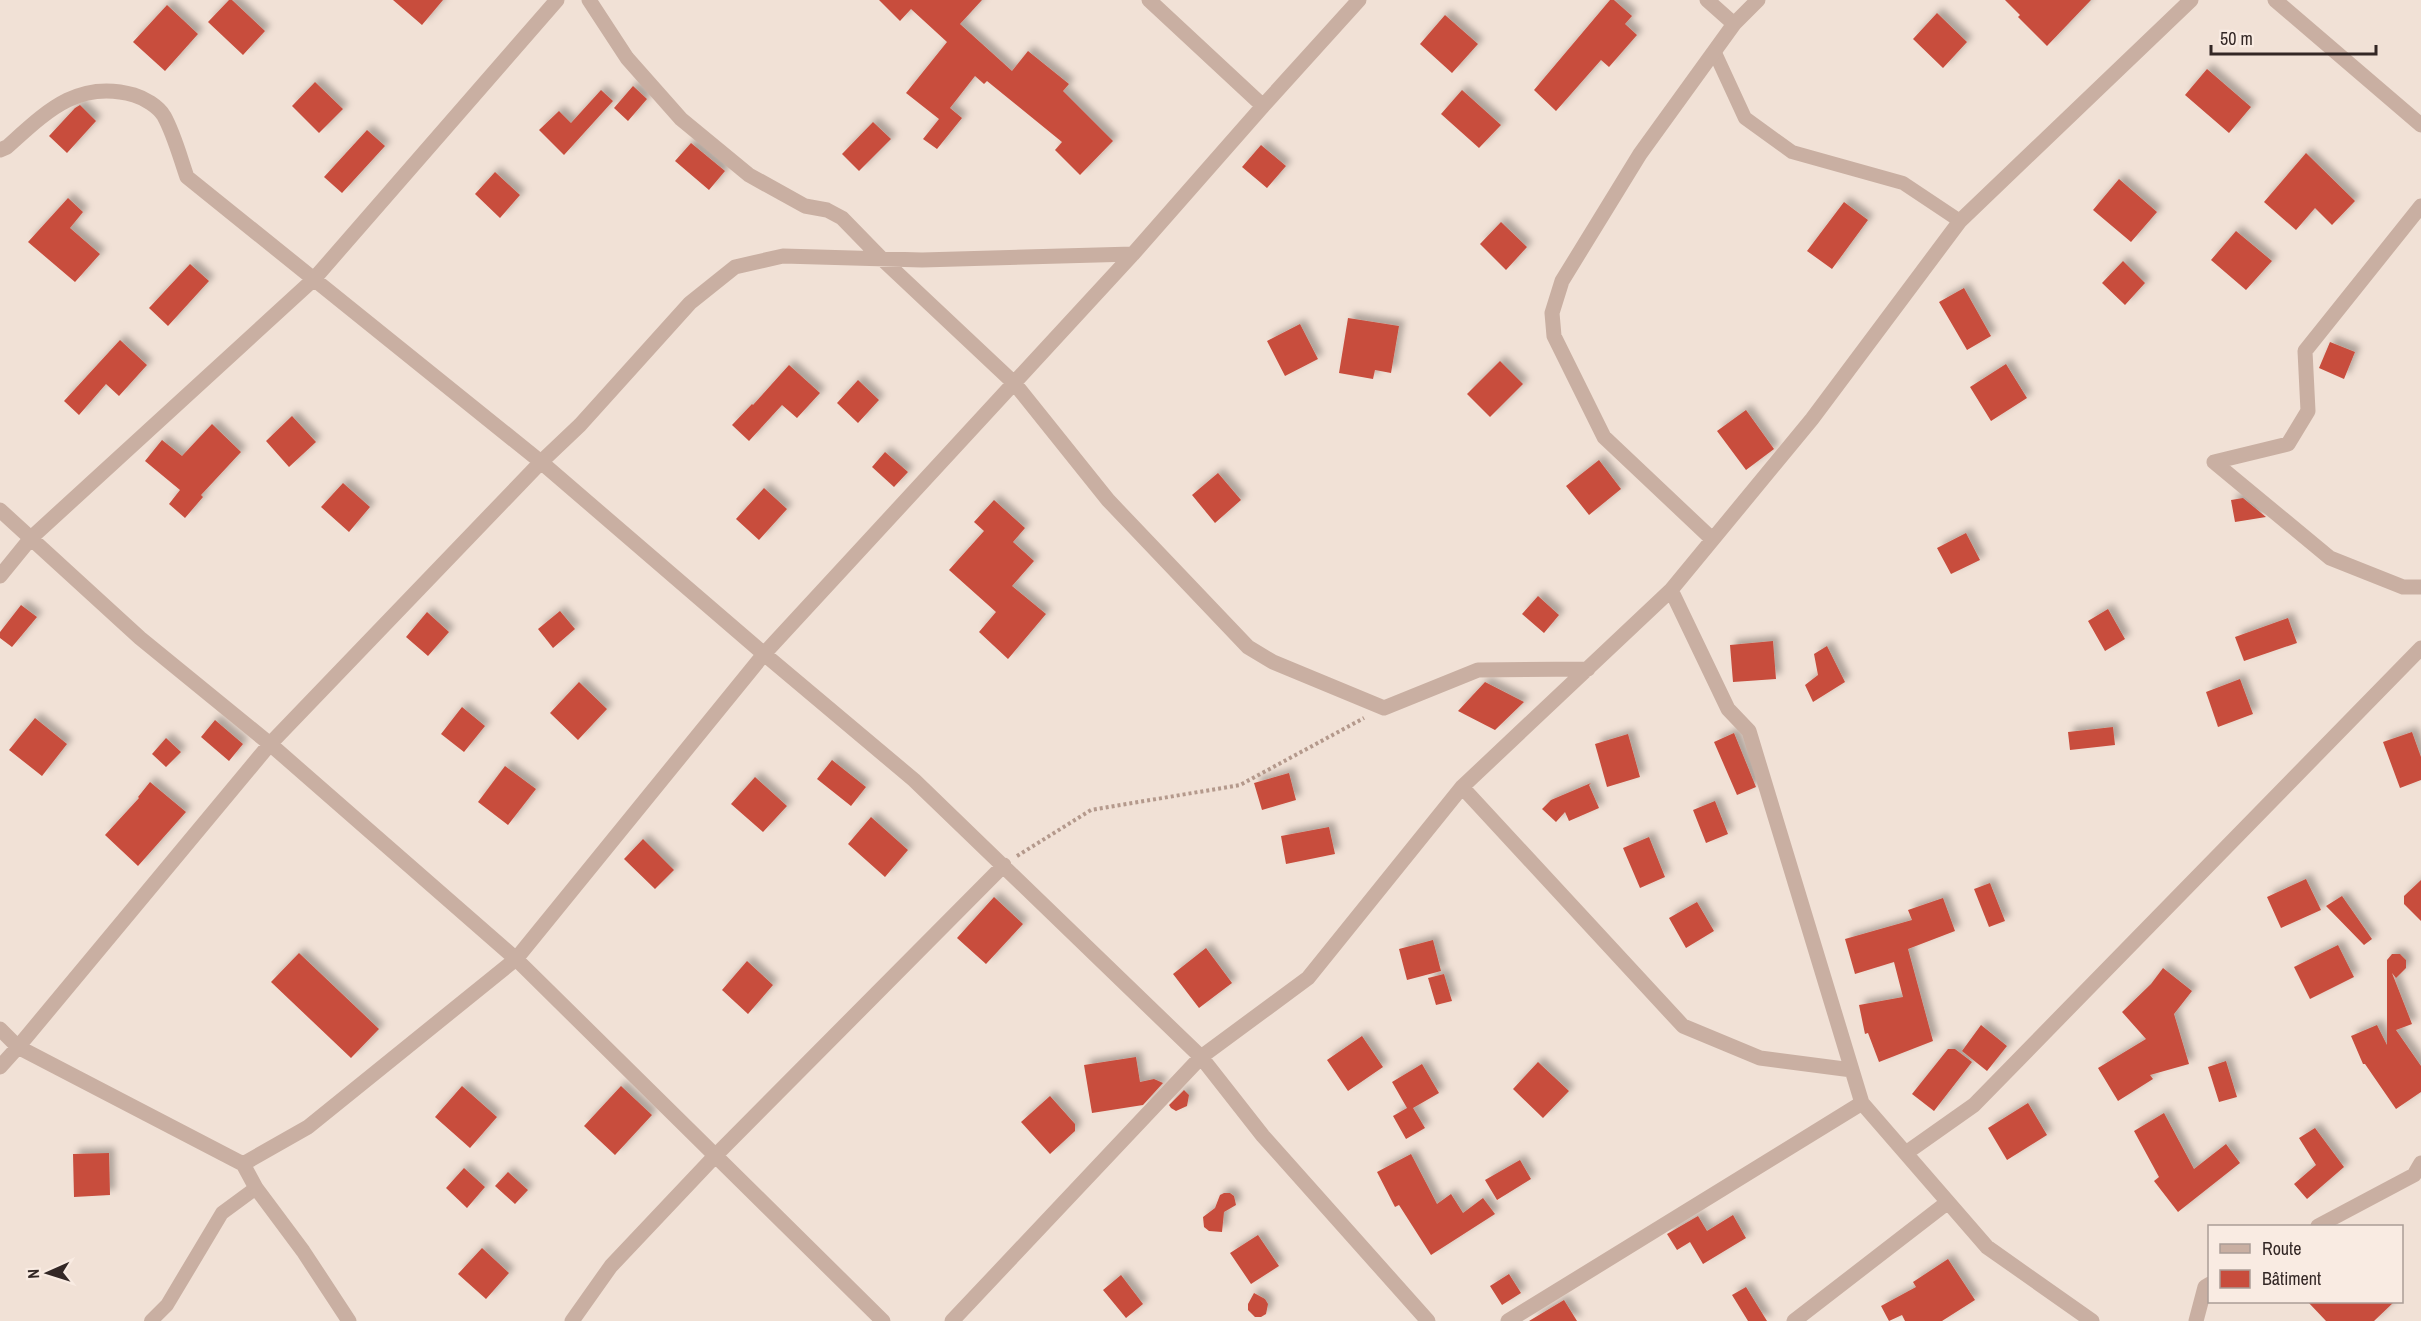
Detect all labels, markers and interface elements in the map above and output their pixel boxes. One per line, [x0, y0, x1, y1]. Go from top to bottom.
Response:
scale bar [2211, 18, 2376, 56]
text: 50 m [2220, 26, 2253, 51]
legend [2208, 1225, 2403, 1303]
text: Route [2262, 1236, 2301, 1261]
north arrow [18, 1243, 78, 1303]
text: Bâtiment [2262, 1266, 2321, 1291]
text: N [22, 1268, 44, 1279]

